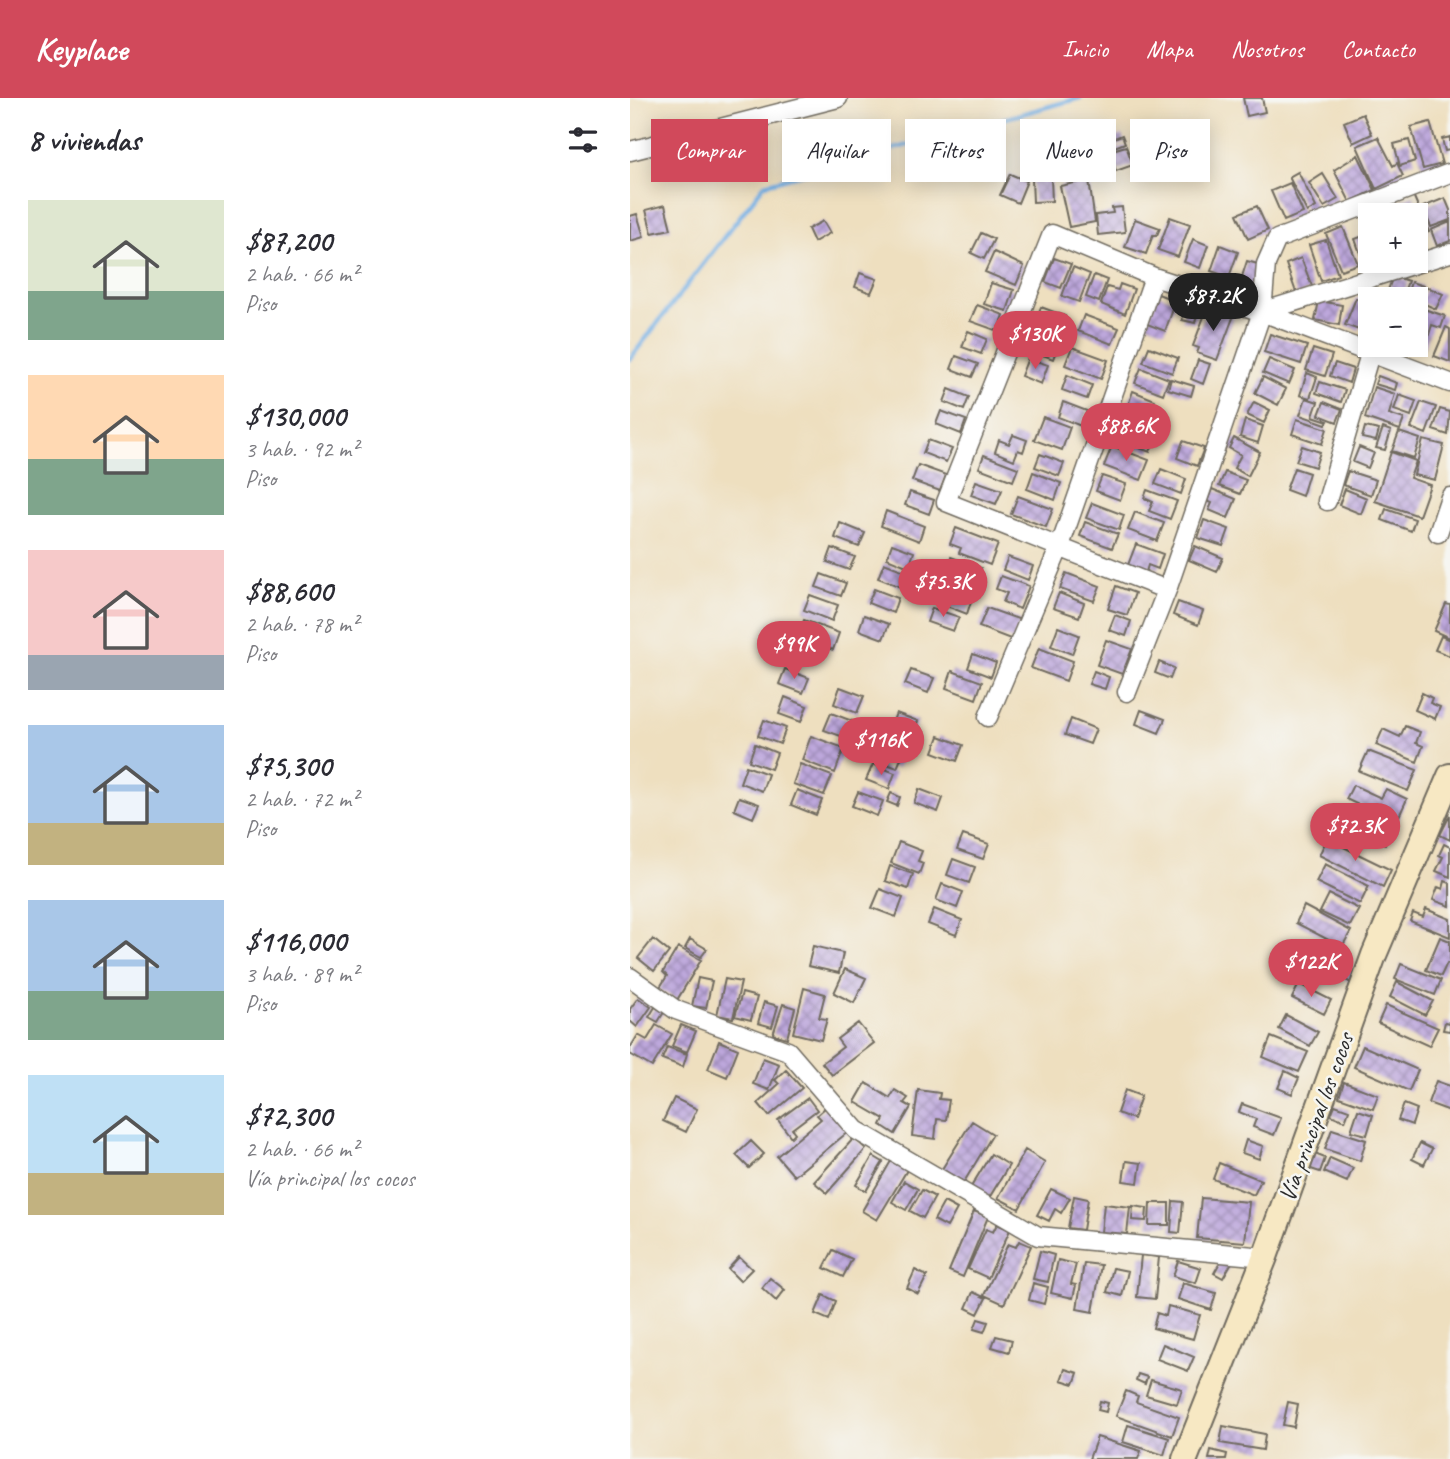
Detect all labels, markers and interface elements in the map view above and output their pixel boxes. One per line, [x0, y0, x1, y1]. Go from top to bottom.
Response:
text: Keyplace [35, 28, 128, 70]
text: Inicio [1062, 34, 1108, 64]
text: Mapa [1146, 34, 1193, 64]
text: Nosotros [1231, 34, 1303, 64]
text: Contacto [1341, 34, 1415, 64]
chip: Comprar [651, 119, 768, 182]
chip: Alquilar [782, 119, 891, 182]
chip: Filtros [905, 119, 1006, 182]
chip: Nuevo [1020, 119, 1116, 182]
chip: Piso [1130, 119, 1210, 182]
text: 8 viviendas [28, 121, 140, 159]
icon: filters [564, 121, 602, 159]
map controls [1358, 203, 1428, 357]
button: + [1358, 203, 1428, 273]
text: $87,200 [245, 222, 332, 260]
icon: home [84, 228, 168, 312]
text: 2 hab. · 66 m² [245, 260, 358, 289]
pin: $87.2K [1156, 274, 1270, 333]
text: $87.2K [1184, 281, 1242, 310]
button: − [1358, 287, 1428, 357]
text: Piso [245, 289, 276, 318]
pin: $130K [986, 312, 1084, 371]
text: $130K [1008, 319, 1062, 348]
text: $130,000 [245, 397, 345, 435]
icon: home [84, 403, 168, 487]
pin: $88.6K [1069, 404, 1183, 463]
text: $88.6K [1097, 411, 1155, 440]
text: 3 hab. · 92 m² [245, 435, 358, 464]
text: Piso [245, 464, 276, 493]
pin: $75.3K [886, 560, 1000, 619]
text: $75.3K [914, 567, 972, 596]
text: $88,600 [245, 572, 333, 610]
icon: home [84, 578, 168, 662]
text: 2 hab. · 78 m² [245, 610, 358, 639]
pin: $99K [753, 622, 835, 681]
text: $99K [773, 629, 815, 658]
text: Piso [245, 639, 276, 668]
pin: $116K [832, 718, 930, 777]
text: $116K [854, 725, 908, 754]
text: $75,300 [245, 747, 331, 785]
icon: home [84, 753, 168, 837]
text: 2 hab. · 72 m² [245, 785, 358, 814]
pin: $72.3K [1298, 804, 1412, 863]
text: $72.3K [1326, 811, 1384, 840]
text: Piso [245, 814, 276, 843]
text: $116,000 [245, 922, 346, 960]
icon: home [84, 928, 168, 1012]
pin: $122K [1262, 940, 1360, 999]
text: $122K [1284, 947, 1338, 976]
text: 3 hab. · 89 m² [245, 960, 358, 989]
text: Piso [245, 989, 276, 1018]
street label: Vía principal los cocos [1272, 1027, 1361, 1205]
text: $72,300 [245, 1097, 332, 1135]
icon: home [84, 1103, 168, 1187]
text: 2 hab. · 66 m² [245, 1135, 358, 1164]
text: Vía principal los cocos [245, 1164, 415, 1193]

